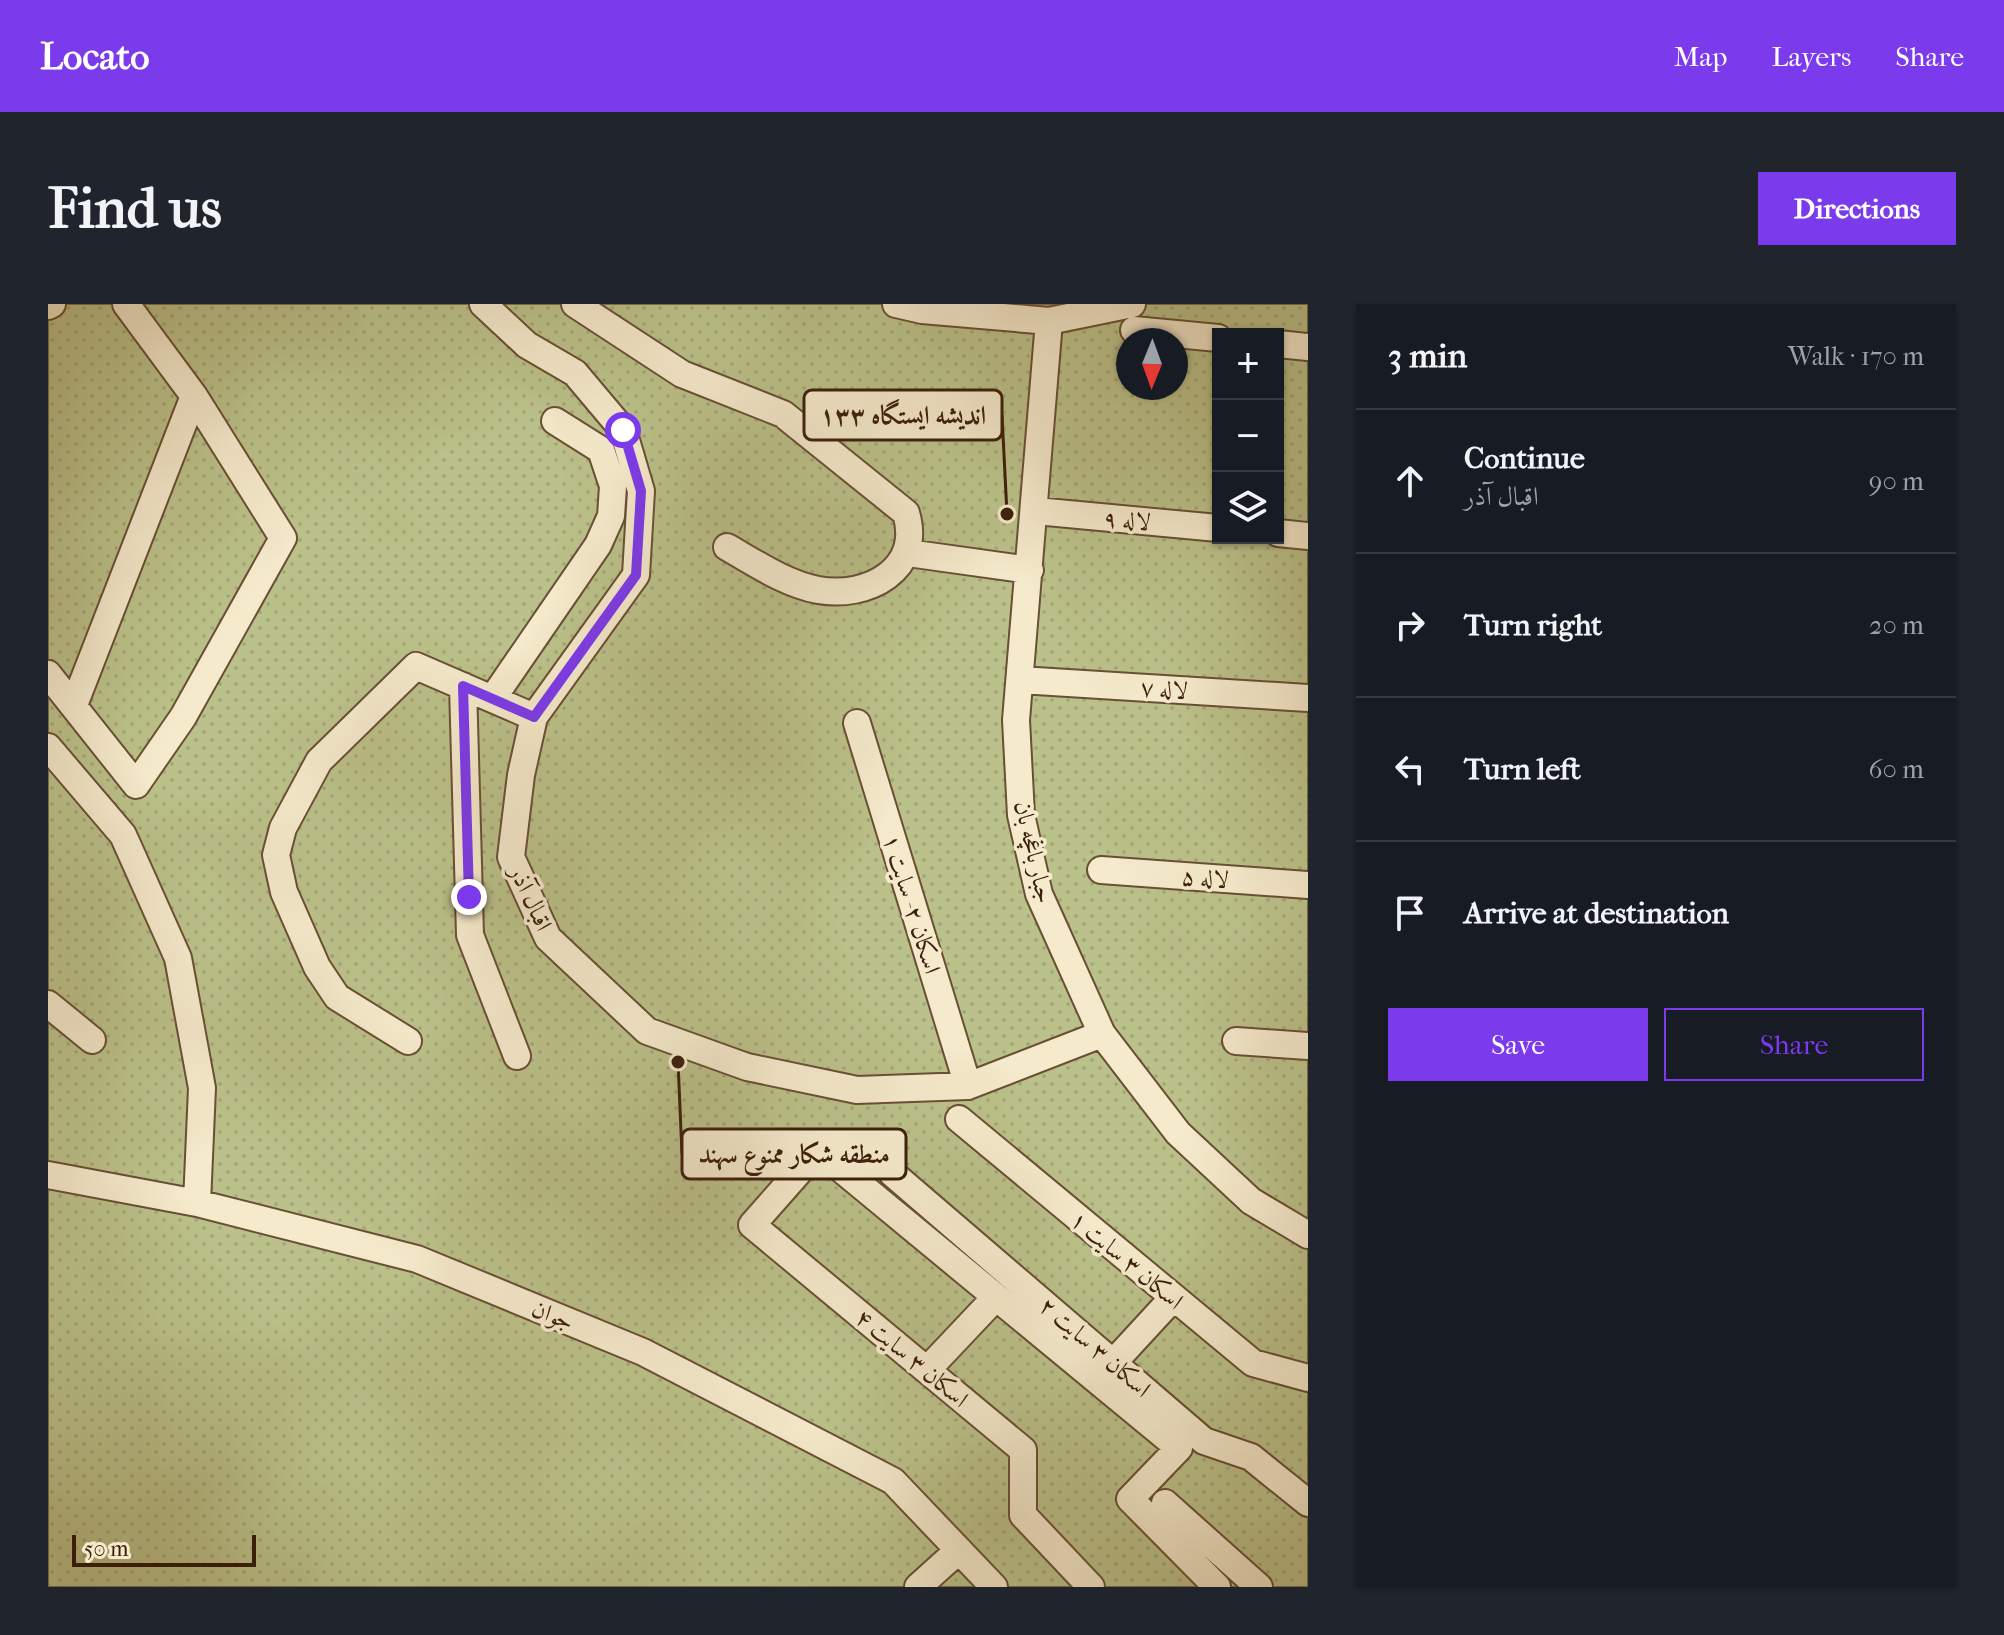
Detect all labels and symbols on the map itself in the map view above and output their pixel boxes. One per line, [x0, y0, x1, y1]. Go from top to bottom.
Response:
north arrow [1116, 328, 1188, 400]
callout: اندیشه ایستگاه ۱۳۳ [804, 390, 1002, 440]
text: اندیشه ایستگاه ۱۳۳ [820, 398, 986, 431]
route start [605, 412, 641, 448]
street label: لاله ۹ [1102, 504, 1152, 536]
street label: لاله ۷ [1139, 673, 1189, 705]
street label: جبار باغچه بان [1007, 798, 1059, 906]
street label: اسکان ۲- سایت ۱ [877, 831, 946, 977]
street label: اقبال آذر [503, 859, 558, 935]
street label: لاله ۵ [1180, 862, 1230, 894]
route end [451, 879, 487, 915]
callout: منطقه شکار ممنوع سهند [682, 1129, 906, 1179]
text: منطقه شکار ممنوع سهند [698, 1139, 890, 1176]
street label: اسکان ۳ سایت ۱ [1064, 1205, 1189, 1316]
street label: اسکان ۳ سایت ۲ [1033, 1291, 1156, 1404]
street label: جوان [527, 1294, 578, 1337]
street label: اسکان ۳ سایت ۴ [849, 1303, 974, 1414]
scale bar [72, 1531, 256, 1567]

